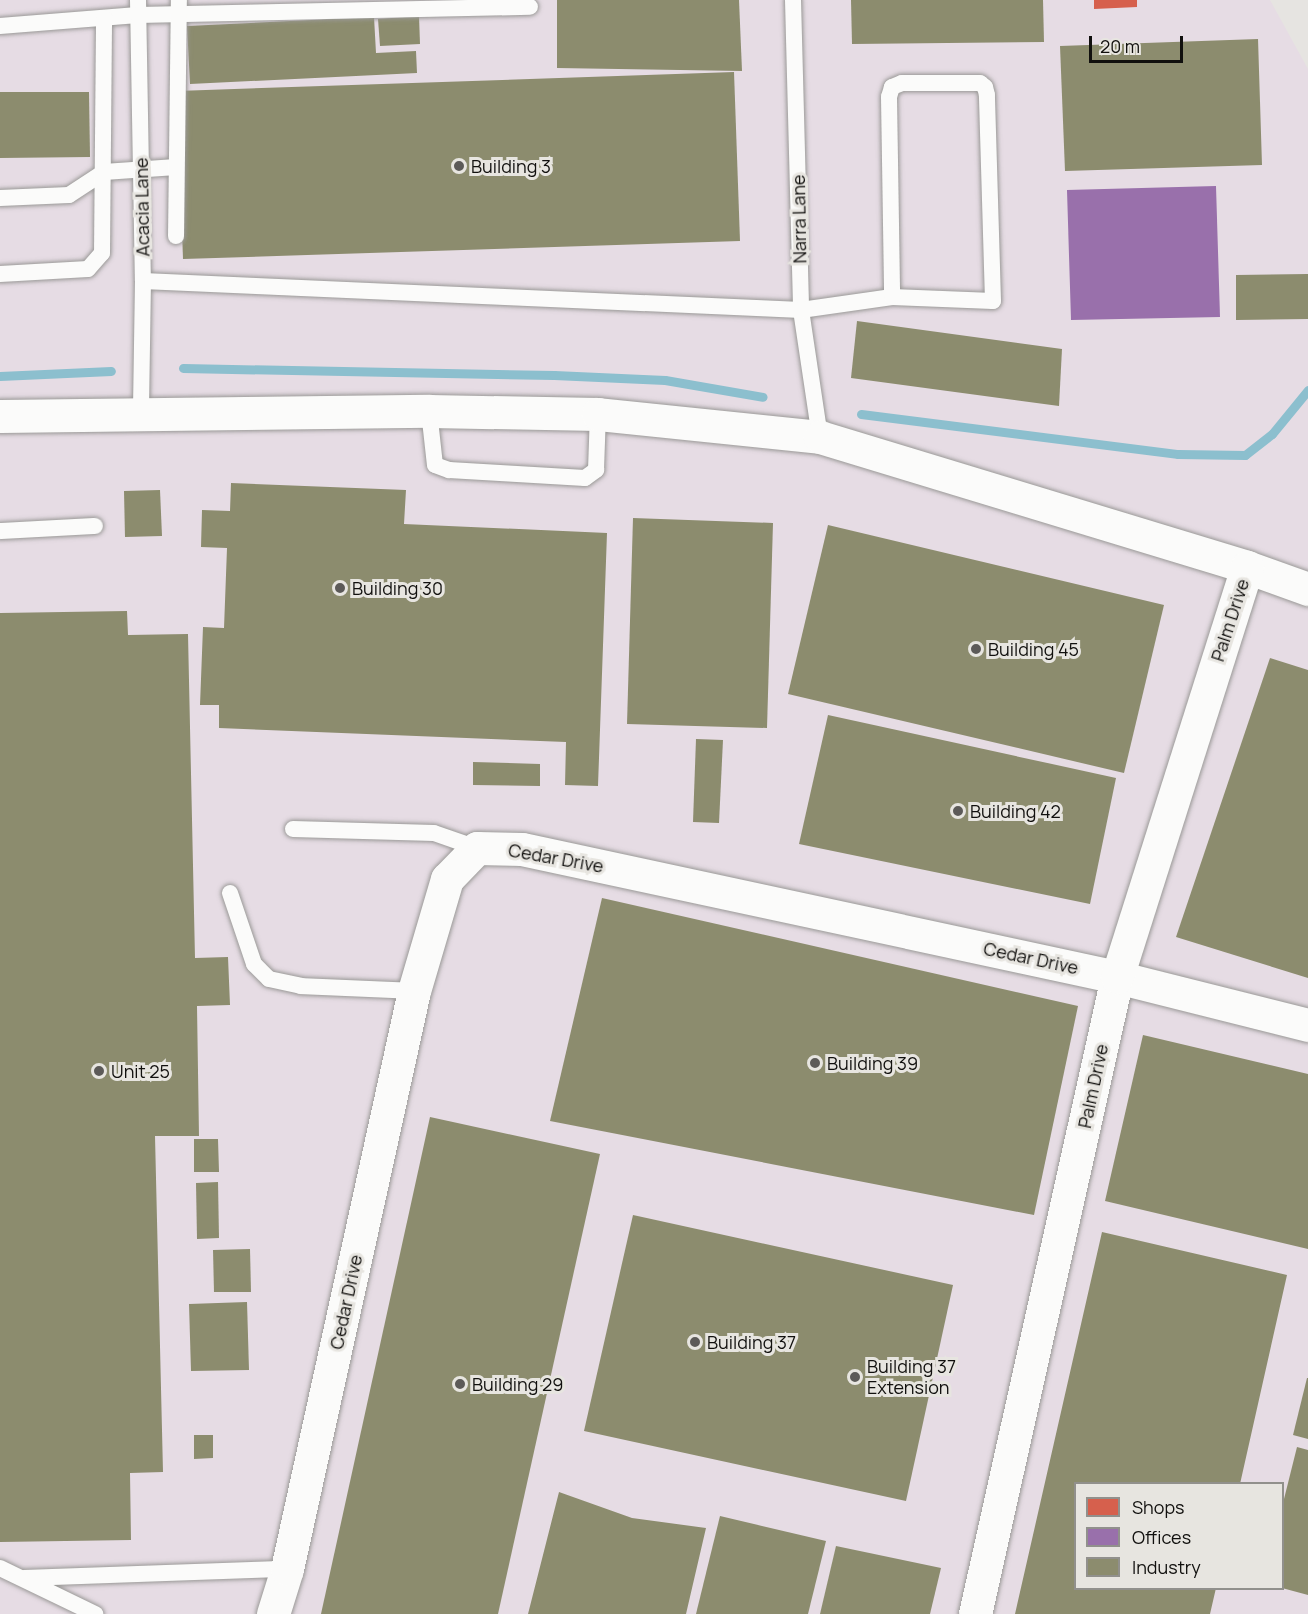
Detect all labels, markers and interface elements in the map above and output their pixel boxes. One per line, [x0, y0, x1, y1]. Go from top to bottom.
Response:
scale bar [1092, 24, 1186, 62]
text: 20 m [1100, 34, 1140, 58]
place label: Building 3 [471, 155, 551, 177]
street label: Acacia Lane [130, 157, 154, 257]
marker: Building 3 [452, 159, 466, 173]
street label: Narra Lane [787, 174, 811, 264]
street label: Palm Drive [1207, 576, 1253, 664]
place label: Building 30 [352, 577, 443, 599]
marker: Building 30 [333, 581, 347, 595]
place label: Building 45 [988, 638, 1079, 660]
marker: Building 45 [969, 642, 983, 656]
place label: Building 42 [970, 800, 1061, 822]
marker: Building 42 [951, 804, 965, 818]
street label: Cedar Drive [507, 839, 605, 877]
street label: Cedar Drive [982, 937, 1080, 979]
street label: Palm Drive [1074, 1042, 1112, 1130]
place label: Building 39 [827, 1052, 918, 1074]
marker: Building 39 [808, 1056, 822, 1070]
place label: Unit 25 [111, 1060, 170, 1082]
marker: Unit 25 [92, 1064, 106, 1078]
street label: Cedar Drive [325, 1253, 367, 1351]
place label: Building 37 [707, 1331, 796, 1353]
marker: Building 37 [688, 1335, 702, 1349]
place label: Building 37 Extension [867, 1356, 956, 1398]
marker: Building 37 Extension [848, 1370, 862, 1384]
place label: Building 29 [472, 1373, 563, 1395]
marker: Building 29 [453, 1377, 467, 1391]
legend [1074, 1482, 1284, 1590]
text: Shops [1132, 1495, 1184, 1519]
text: Offices [1132, 1525, 1191, 1549]
text: Industry [1132, 1555, 1201, 1579]

